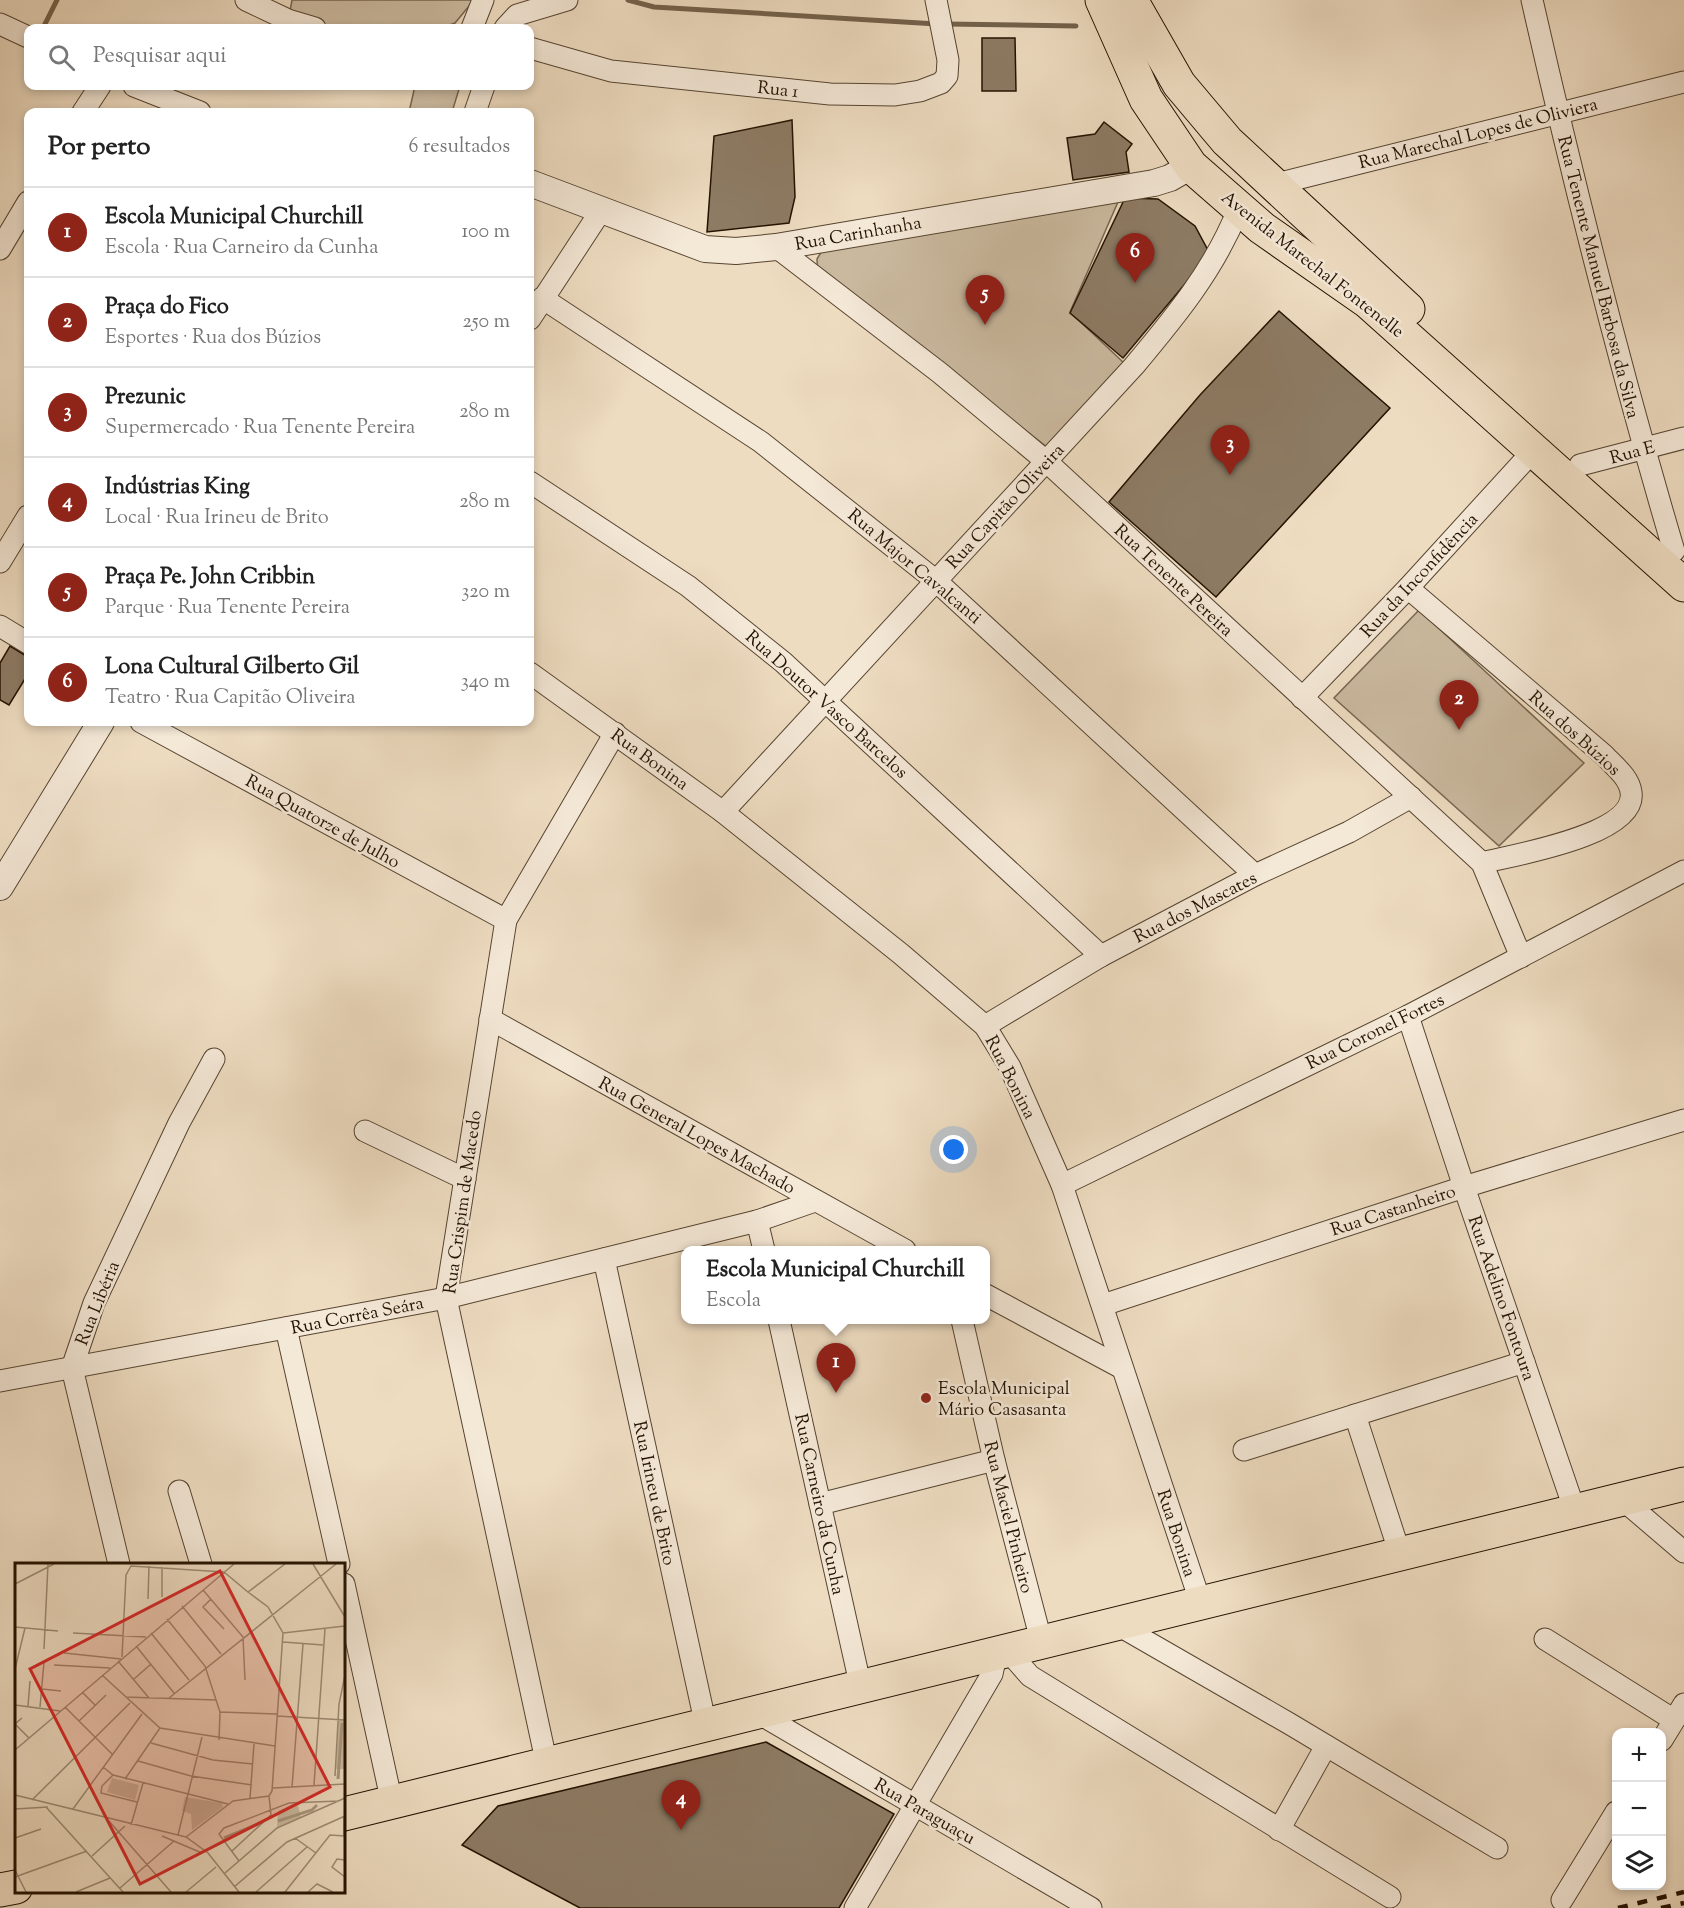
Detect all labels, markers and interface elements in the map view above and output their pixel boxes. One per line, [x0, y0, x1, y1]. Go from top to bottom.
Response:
search box [24, 24, 534, 90]
icon: search [45, 41, 78, 74]
text: Pesquisar aqui [93, 41, 227, 73]
street label: Rua 1 [756, 76, 800, 106]
street label: Rua Marechal Lopes de Oliviera [1356, 93, 1601, 177]
text: Por perto [48, 129, 150, 166]
text: 6 resultados [409, 133, 510, 162]
street label: Rua Tenente Manuel Barbosa da Silva [1549, 133, 1645, 422]
street label: Avenida Marechal Fontenelle [1215, 186, 1409, 345]
text: Escola Municipal Churchill [105, 202, 363, 234]
street label: Rua Carinhanha [793, 211, 924, 259]
text: 1 [64, 218, 71, 247]
text: 100 m [461, 218, 510, 247]
text: Escola · Rua Carneiro da Cunha [105, 234, 378, 263]
pin: 6 [1116, 234, 1154, 283]
pin: 5 [966, 276, 1004, 325]
text: Praça do Fico [105, 292, 229, 324]
text: 2 [63, 308, 72, 337]
text: 250 m [462, 308, 510, 337]
text: Esportes · Rua dos Búzios [105, 324, 321, 353]
text: Prezunic [105, 382, 186, 414]
text: 3 [63, 398, 72, 427]
text: 280 m [459, 398, 510, 427]
text: Supermercado · Rua Tenente Pereira [105, 414, 415, 443]
pin: 3 [1210, 426, 1250, 475]
street label: Rua E [1607, 435, 1658, 472]
street label: Rua Capitão Oliveira [941, 439, 1072, 576]
text: Indústrias King [105, 472, 250, 504]
text: 4 [62, 488, 73, 517]
text: 280 m [459, 488, 510, 517]
text: Local · Rua Irineu de Brito [105, 504, 329, 533]
street label: Rua Major Cavalcanti [841, 504, 986, 631]
street label: Rua da Inconfidência [1356, 508, 1485, 645]
street label: Rua Tenente Pereira [1107, 519, 1238, 644]
text: Praça Pe. John Cribbin [105, 562, 315, 594]
text: 5 [64, 578, 71, 607]
text: 320 m [461, 578, 510, 607]
text: Parque · Rua Tenente Pereira [105, 594, 350, 623]
street label: Rua Doutor Vasco Barcelos [739, 625, 913, 786]
text: Lona Cultural Gilberto Gil [105, 652, 359, 684]
text: 6 [63, 668, 72, 697]
text: 340 m [461, 668, 510, 697]
pin: 2 [1440, 680, 1478, 730]
text: Teatro · Rua Capitão Oliveira [105, 684, 356, 713]
street label: Rua dos Búzios [1522, 686, 1626, 783]
street label: Rua Bonina [604, 723, 693, 798]
street label: Rua Quatorze de Julho [240, 769, 404, 876]
street label: Rua dos Mascates [1130, 866, 1262, 951]
street label: Rua Coronel Fortes [1302, 988, 1449, 1078]
street label: Rua Bonina [977, 1032, 1041, 1124]
street label: Rua General Lopes Machado [593, 1072, 799, 1202]
street label: Rua Crispim de Macedo [438, 1109, 490, 1296]
your location [939, 1135, 968, 1164]
street label: Rua Castanheiro [1328, 1179, 1460, 1244]
street label: Rua Adelino Fontoura [1460, 1213, 1541, 1384]
popup [681, 1246, 990, 1324]
text: Escola Municipal Churchill [706, 1255, 965, 1287]
street label: Rua Libéria [70, 1258, 128, 1350]
text: Escola [706, 1287, 761, 1316]
street label: Rua Corrêa Seára [289, 1291, 426, 1343]
pin: 1 [816, 1344, 856, 1393]
place label: Escola Municipal Mário Casasanta [938, 1377, 1070, 1424]
marker: Escola Municipal Mário Casasanta [919, 1391, 933, 1405]
street label: Rua Carneiro da Cunha [786, 1411, 850, 1597]
street label: Rua Irineu de Brito [625, 1419, 681, 1568]
street label: Rua Maciel Pinheiro [976, 1439, 1039, 1596]
street label: Rua Bonina [1149, 1486, 1201, 1581]
inset map [15, 1563, 345, 1893]
map controls [1612, 1728, 1666, 1890]
button: + [1612, 1728, 1666, 1782]
street label: Rua Paraguaçu [868, 1773, 980, 1852]
pin: 4 [662, 1780, 700, 1830]
button: − [1612, 1782, 1666, 1836]
button: layers [1612, 1836, 1666, 1890]

